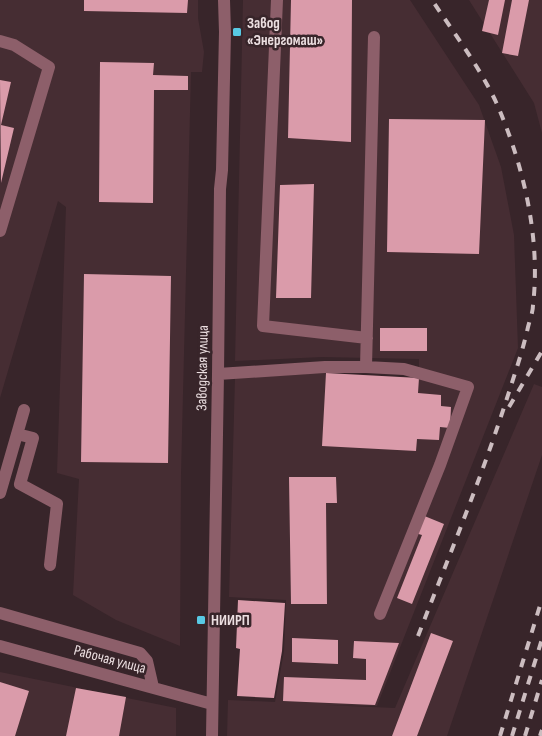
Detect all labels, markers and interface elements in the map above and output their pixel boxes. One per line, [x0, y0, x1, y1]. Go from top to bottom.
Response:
place label: Завод «Энергомаш» [247, 14, 324, 50]
marker: Завод «Энергомаш» [231, 26, 243, 38]
street label: Заводская улица [192, 325, 213, 411]
place label: НИИРП [211, 611, 250, 630]
marker: НИИРП [195, 614, 207, 626]
street label: Рабочая улица [72, 641, 148, 678]

